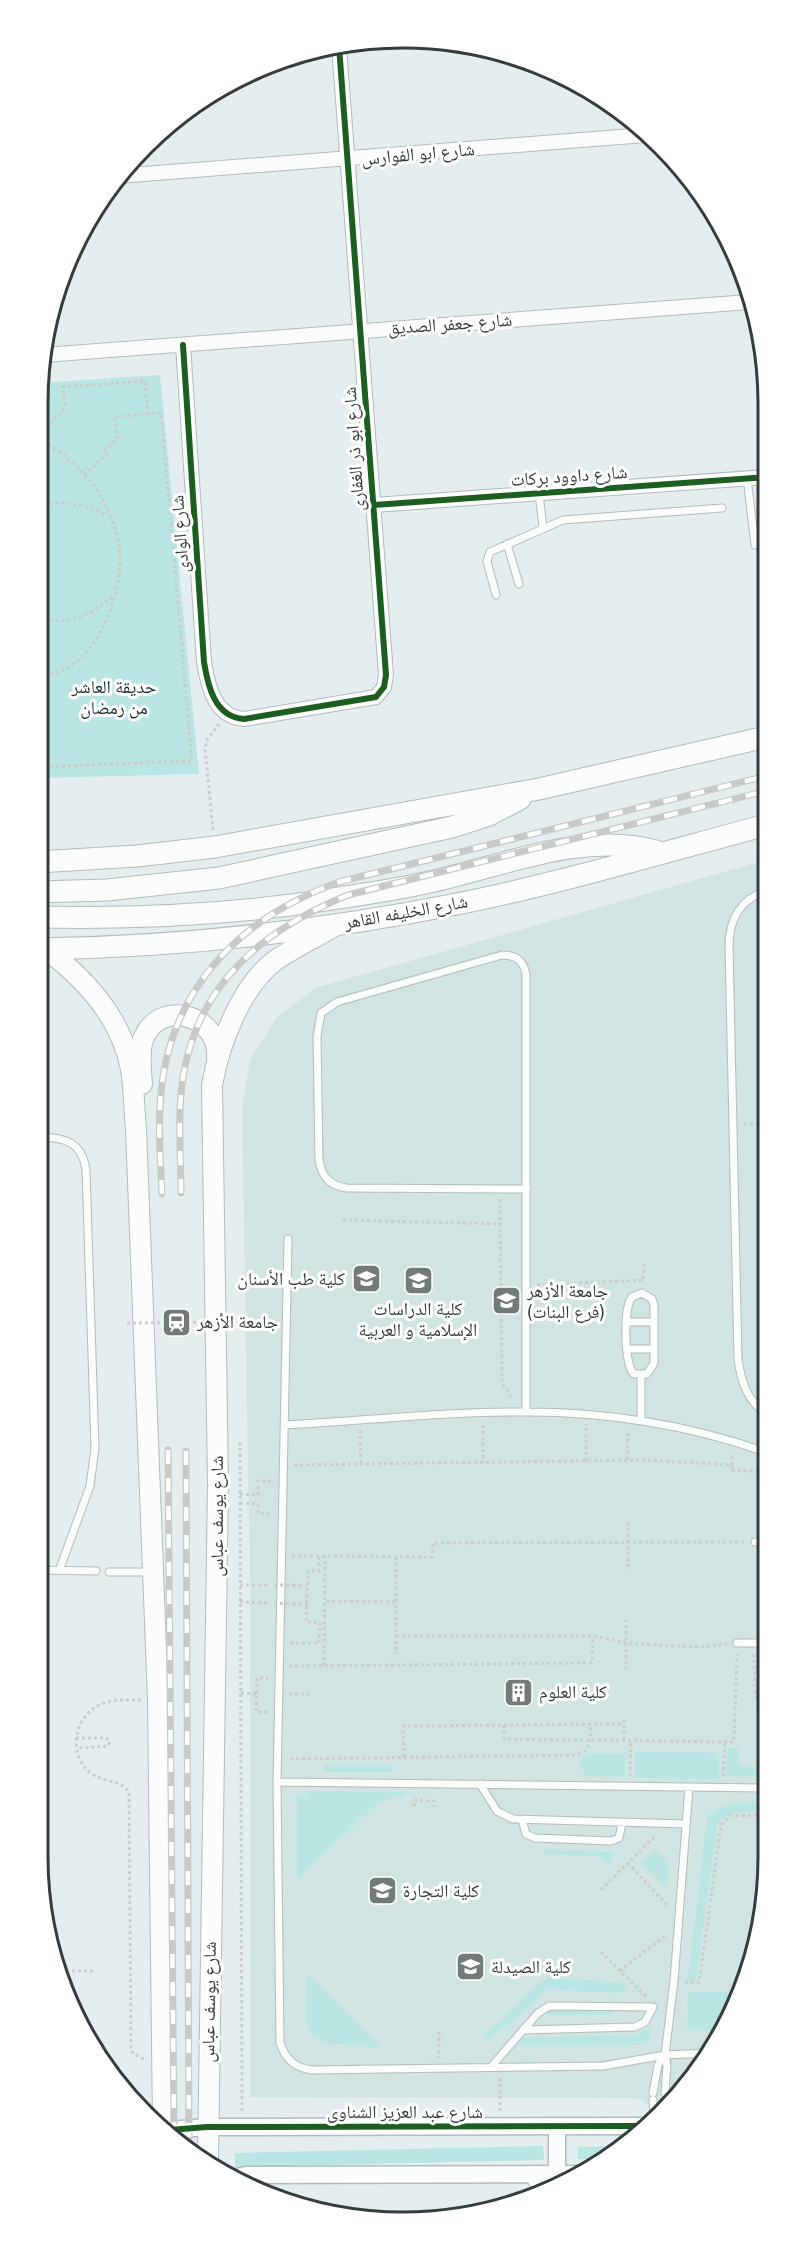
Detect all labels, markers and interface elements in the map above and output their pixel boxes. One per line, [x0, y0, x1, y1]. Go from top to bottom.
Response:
street label: شارع ابو الفوارس [360, 138, 476, 170]
street label: شارع جعفر الصديق [387, 309, 513, 339]
street label: شارع ابو ذر الغفارى [339, 386, 369, 512]
street label: شارع داوود بركات [510, 461, 628, 491]
street label: شارع الوادى [166, 494, 194, 574]
park label: حديقة العاشر من رمضان [71, 676, 156, 719]
street label: شارع الخليفه القاهر [342, 890, 470, 934]
school or university icon: كلية طب الأسنان [350, 1263, 382, 1295]
school or university icon: كلية الدراسات الإسلامية و العربية [402, 1264, 434, 1296]
place label: كلية طب الأسنان [237, 1268, 346, 1290]
place label: جامعة الأزهر (فرع البنات) [526, 1280, 608, 1323]
school or university icon: جامعة الأزهر (فرع البنات) [490, 1285, 522, 1317]
place label: كلية الدراسات الإسلامية و العربية [359, 1298, 477, 1341]
station icon: جامعة الأزهر [160, 1306, 192, 1338]
place label: جامعة الأزهر [196, 1311, 278, 1332]
street label: شارع يوسف عباس [206, 1455, 228, 1577]
building icon: كلية العلوم [502, 1676, 534, 1708]
place label: كلية العلوم [539, 1681, 608, 1704]
school or university icon: كلية التجارة [366, 1875, 398, 1907]
place label: كلية التجارة [403, 1880, 480, 1901]
street label: شارع يوسف عباس [197, 1941, 221, 2063]
school or university icon: كلية الصيدلة [454, 1951, 486, 1983]
place label: كلية الصيدلة [491, 1956, 571, 1977]
street label: شارع عبد العزيز الشناوى [327, 2101, 483, 2123]

